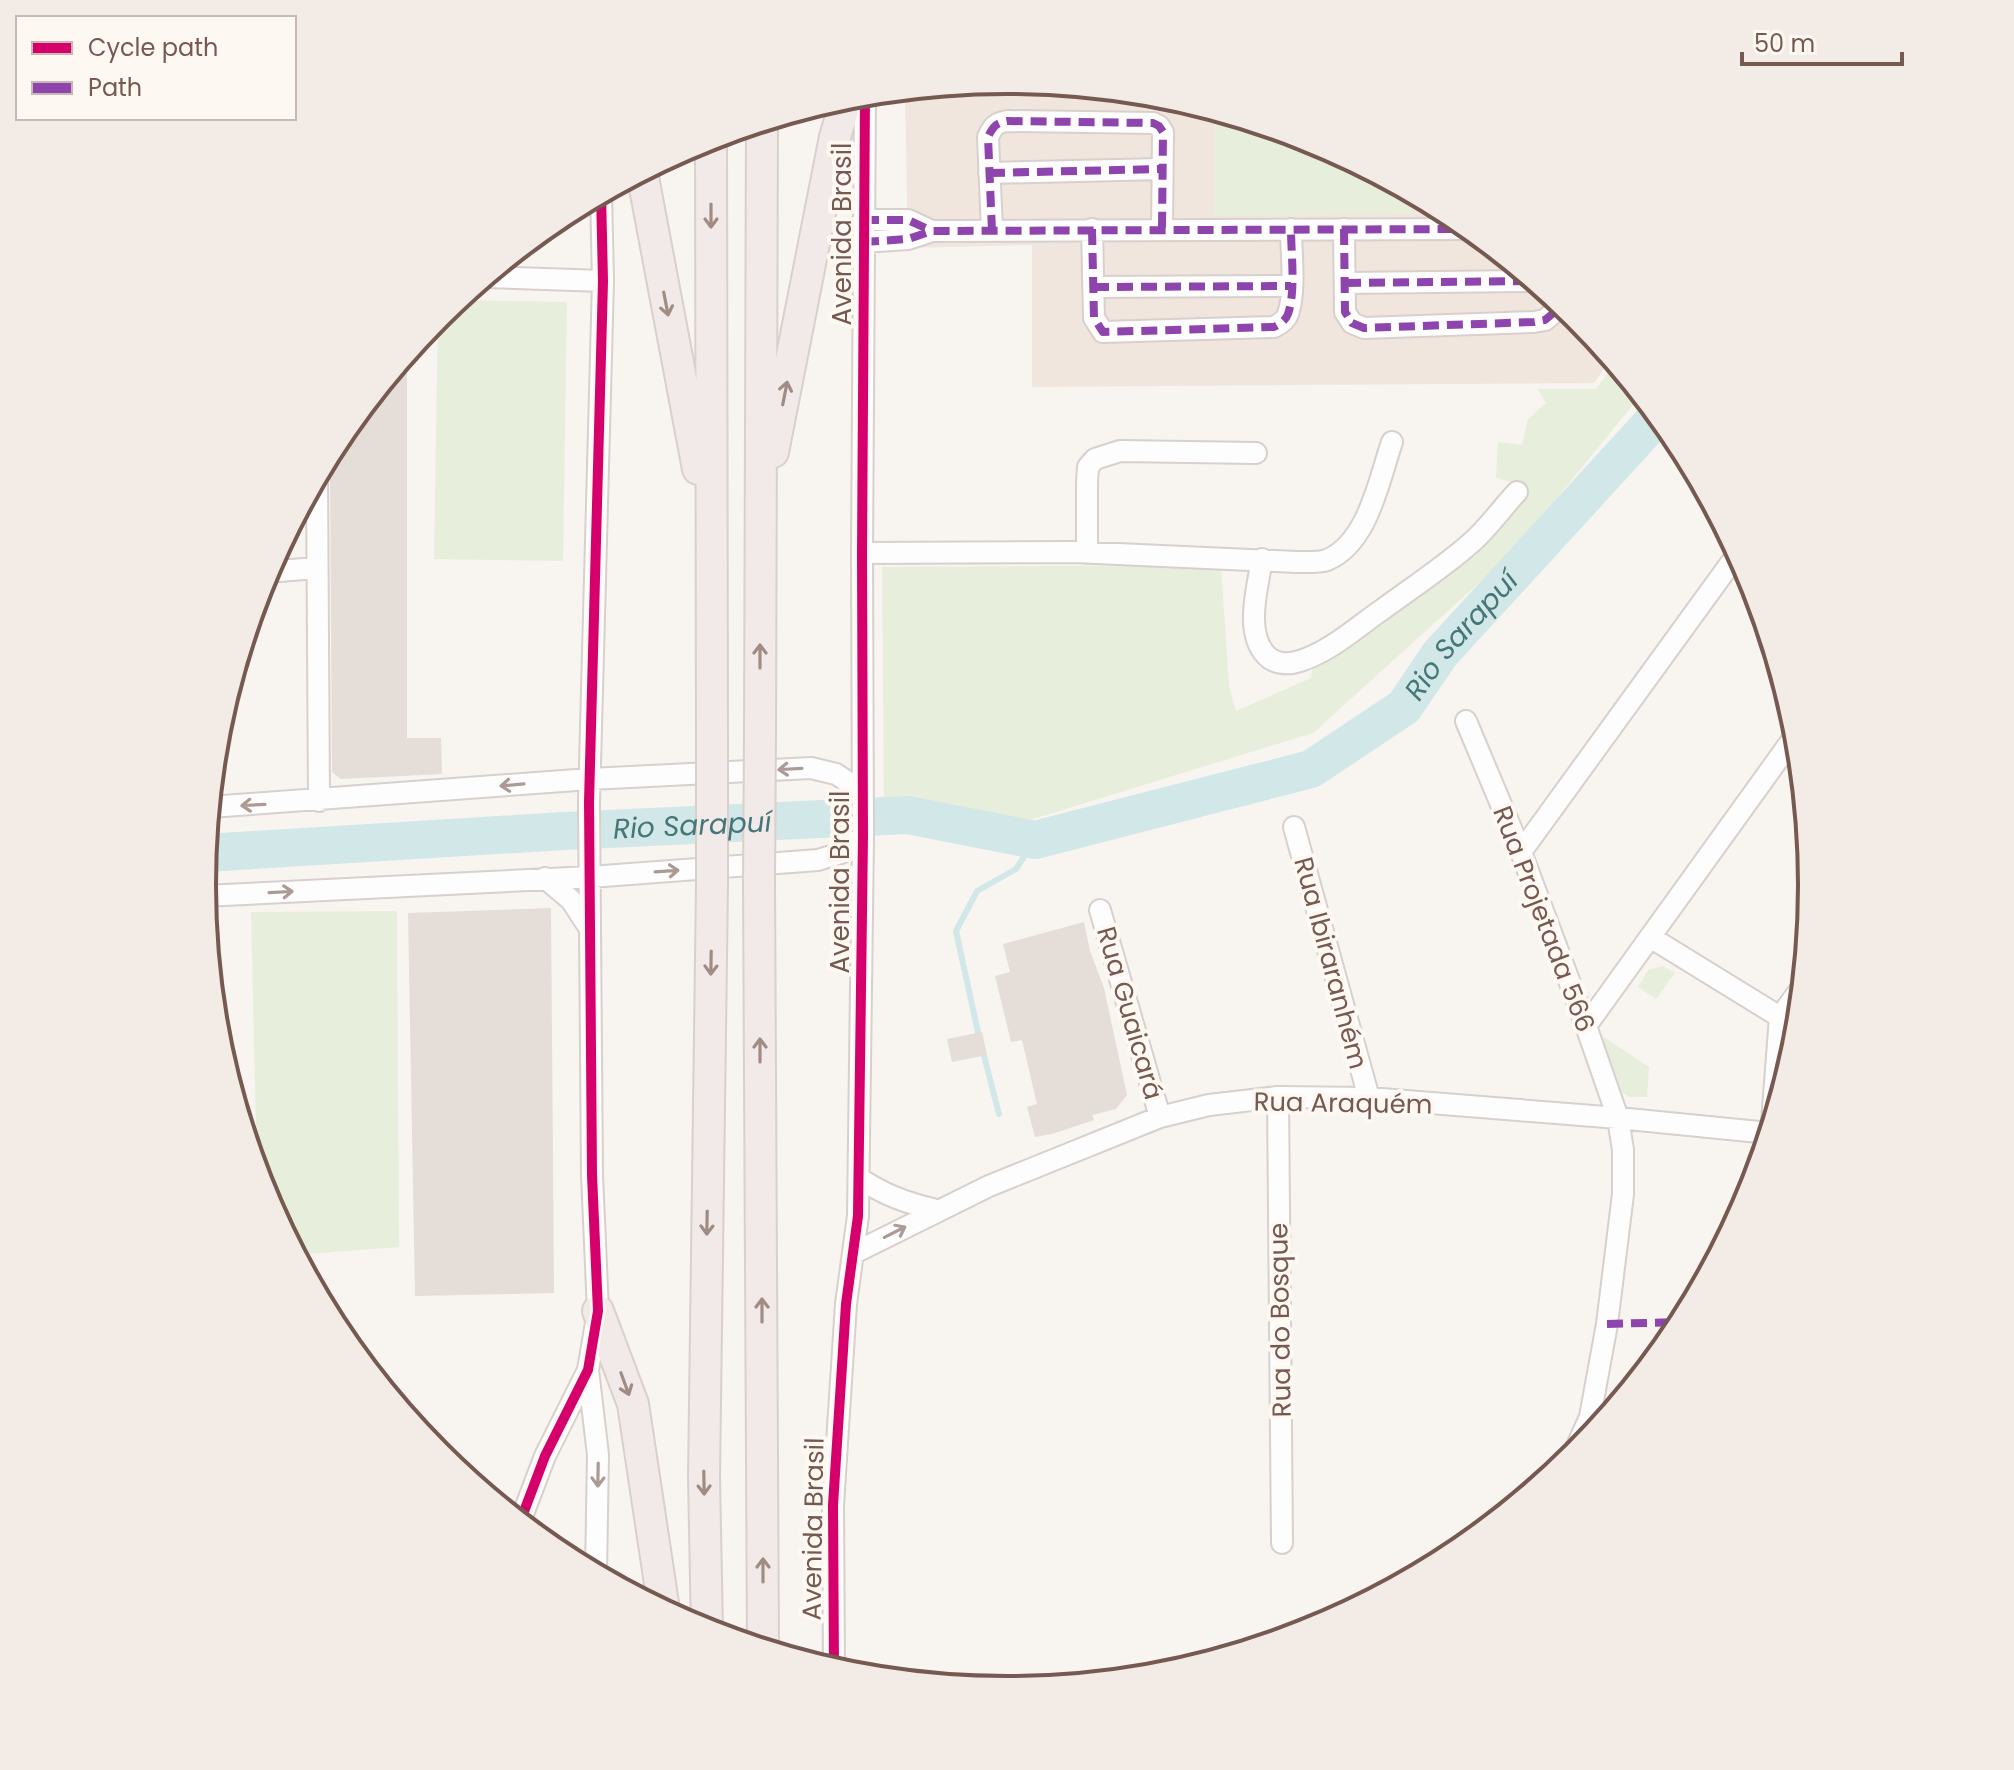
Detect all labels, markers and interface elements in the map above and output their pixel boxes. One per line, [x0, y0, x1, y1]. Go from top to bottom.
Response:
legend [16, 16, 296, 120]
scale bar [1742, 16, 1902, 66]
text: 50 m [1754, 27, 1815, 60]
text: Cycle path [88, 31, 218, 64]
text: Path [88, 71, 142, 104]
street label: Avenida Brasil [824, 143, 860, 325]
one-way arrow [703, 202, 719, 229]
one-way arrow [660, 290, 675, 316]
one-way arrow [778, 381, 793, 406]
water label: Rio Sarapuí [1395, 560, 1528, 708]
one-way arrow [752, 643, 768, 670]
one-way arrow [777, 762, 804, 777]
one-way arrow [499, 778, 526, 793]
street label: Avenida Brasil [822, 791, 858, 973]
one-way arrow [240, 798, 267, 813]
street label: Rua Projetada 566 [1484, 801, 1604, 1037]
water label: Rio Sarapuí [612, 802, 774, 848]
street label: Rua Ibiraranhém [1285, 853, 1377, 1073]
one-way arrow [653, 863, 680, 878]
one-way arrow [267, 884, 294, 899]
street label: Rua Guaicará [1088, 922, 1172, 1104]
one-way arrow [703, 949, 719, 976]
one-way arrow [752, 1037, 768, 1064]
street label: Rua Araquém [1253, 1083, 1433, 1123]
one-way arrow [700, 1209, 715, 1236]
street label: Rua do Bosque [1260, 1222, 1300, 1418]
one-way arrow [883, 1224, 907, 1240]
one-way arrow [754, 1297, 770, 1324]
one-way arrow [619, 1371, 633, 1396]
street label: Avenida Brasil [793, 1437, 833, 1621]
one-way arrow [590, 1461, 605, 1488]
one-way arrow [696, 1469, 712, 1496]
one-way arrow [755, 1557, 771, 1584]

